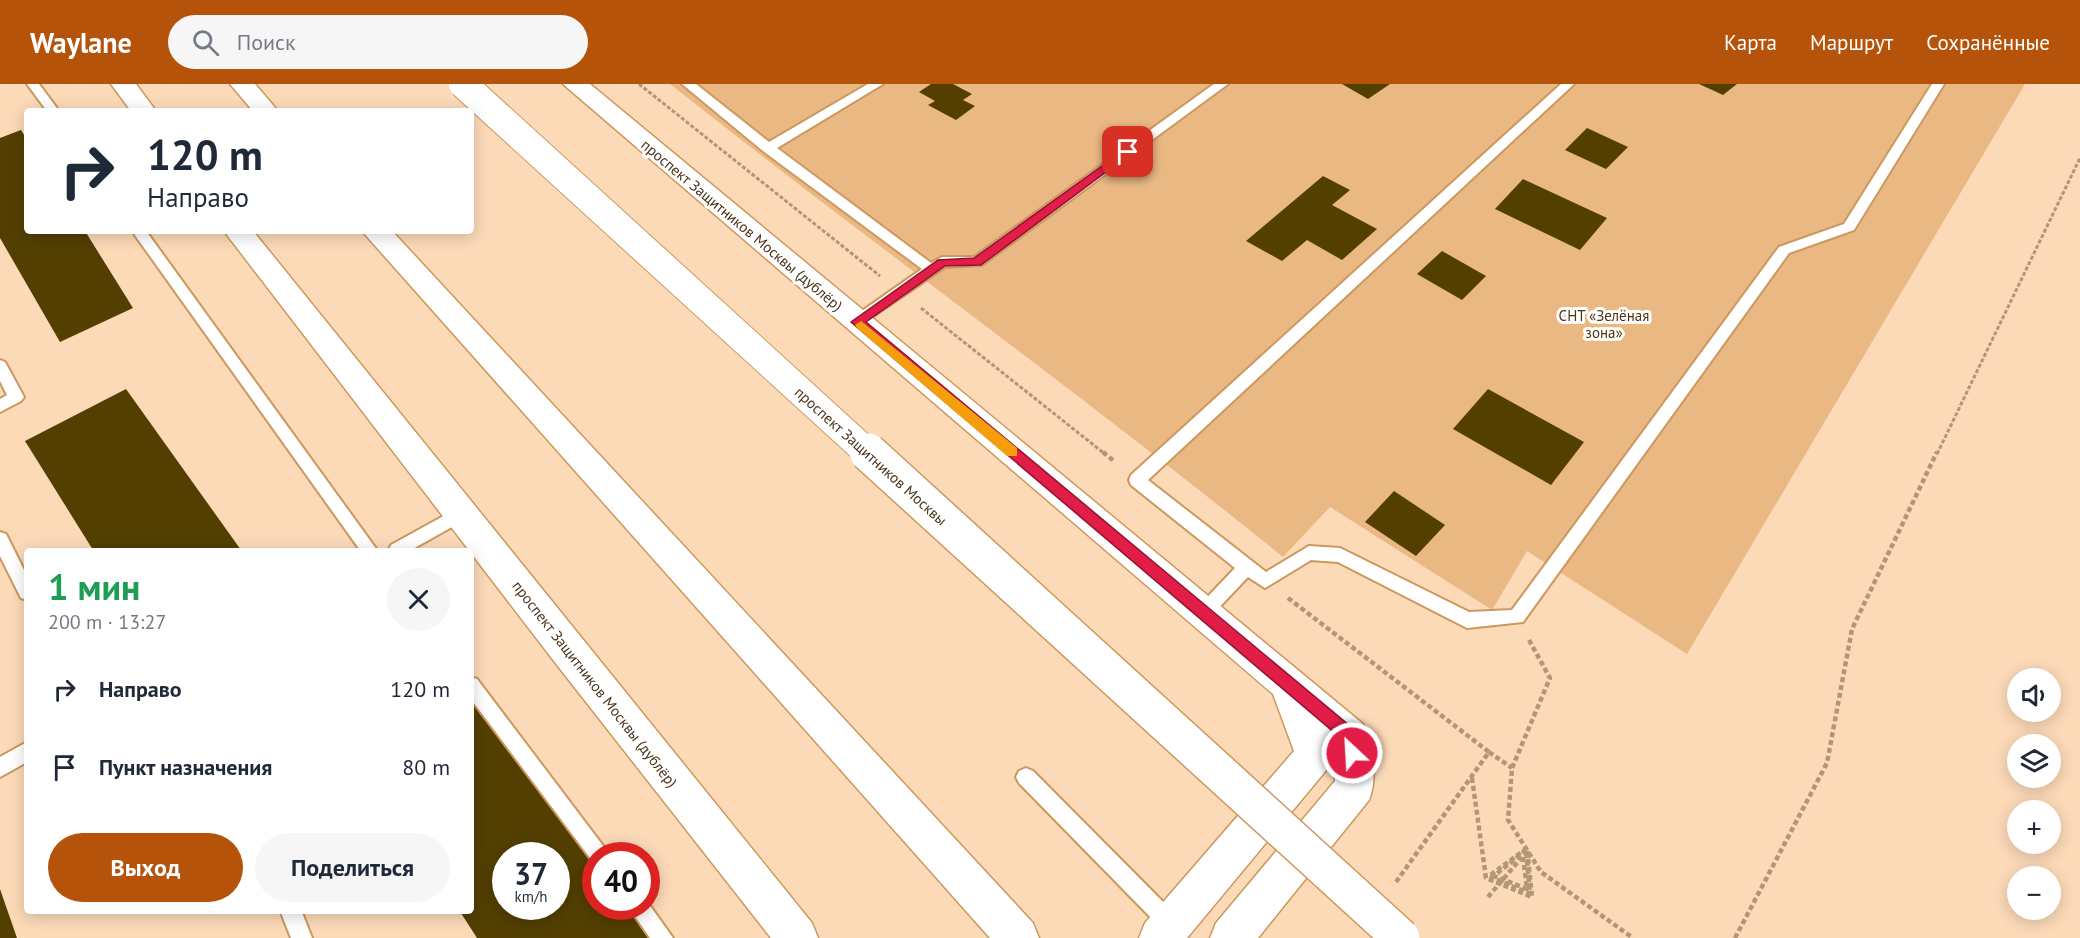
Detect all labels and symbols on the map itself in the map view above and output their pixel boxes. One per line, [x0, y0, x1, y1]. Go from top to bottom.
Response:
pin [1102, 126, 1153, 177]
street label: проспект Защитников Москвы (дублёр) [637, 135, 847, 315]
park label: СНТ «Зелёная зона» [1559, 306, 1649, 342]
street label: проспект Защитников Москвы [791, 383, 951, 529]
street label: проспект Защитников Москвы (дублёр) [508, 577, 682, 791]
position arrow [1320, 721, 1384, 785]
speed limit sign: 40 [582, 842, 660, 920]

